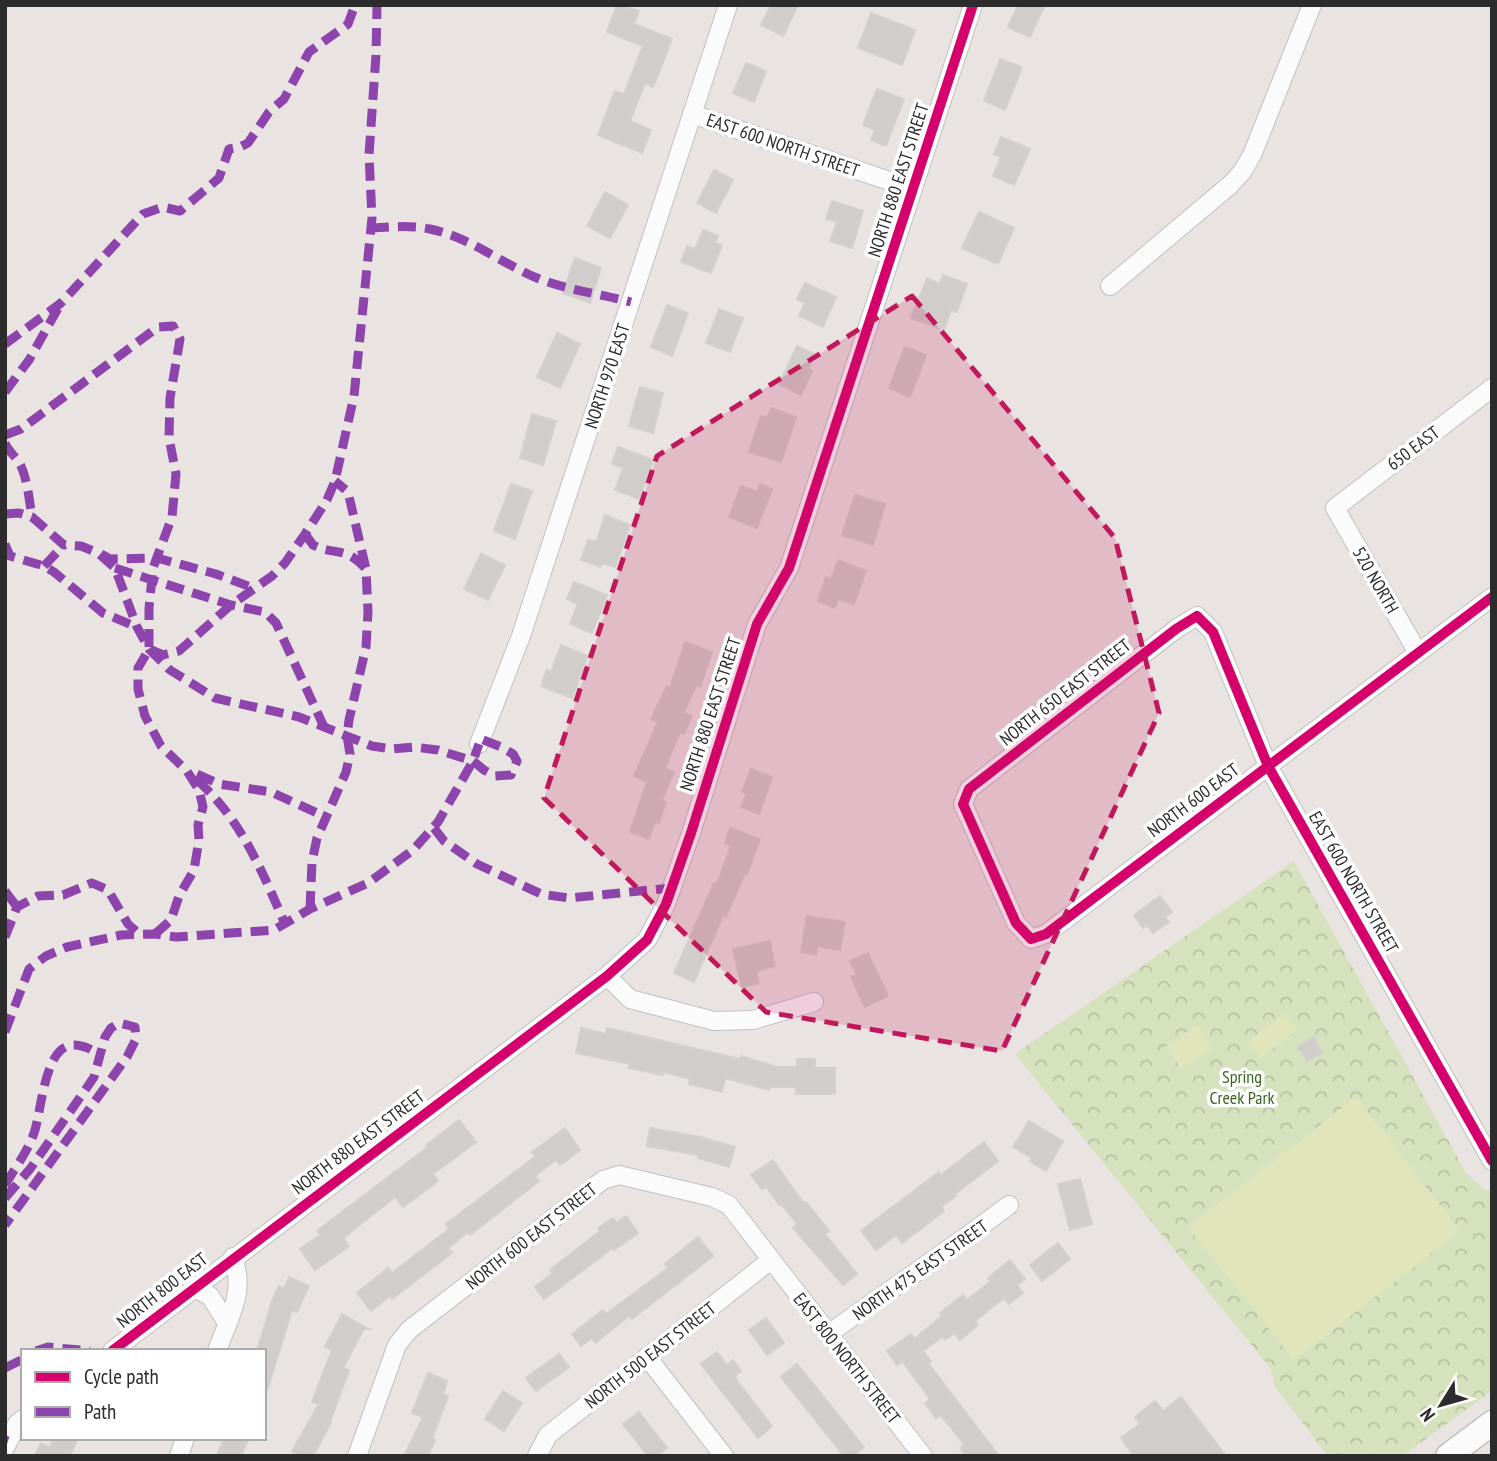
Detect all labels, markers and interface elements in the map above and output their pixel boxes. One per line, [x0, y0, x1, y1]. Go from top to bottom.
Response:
street label: NORTH 880 EAST STREET [862, 100, 934, 260]
street label: EAST 600 NORTH STREET [704, 108, 862, 182]
street label: NORTH 970 EAST [579, 321, 635, 431]
street label: 650 EAST [1382, 421, 1444, 475]
street label: 520 NORTH [1348, 543, 1404, 617]
street label: NORTH 880 EAST STREET [674, 634, 746, 794]
street label: NORTH 650 EAST STREET [995, 634, 1135, 750]
street label: NORTH 600 EAST [1143, 758, 1243, 842]
street label: EAST 600 NORTH STREET [1304, 807, 1404, 957]
park label: Spring Creek Park [1210, 1065, 1274, 1109]
street label: NORTH 880 EAST STREET [287, 1085, 429, 1199]
street label: NORTH 600 EAST STREET [461, 1178, 601, 1294]
street label: NORTH 475 EAST STREET [848, 1215, 992, 1325]
street label: NORTH 800 EAST [112, 1247, 212, 1333]
street label: EAST 800 NORTH STREET [789, 1288, 905, 1428]
street label: NORTH 500 EAST STREET [580, 1297, 720, 1413]
legend [21, 1349, 266, 1440]
text: Cycle path [84, 1363, 159, 1390]
north arrow [1406, 1370, 1476, 1440]
text: Path [84, 1398, 116, 1425]
text: N [1415, 1404, 1440, 1427]

